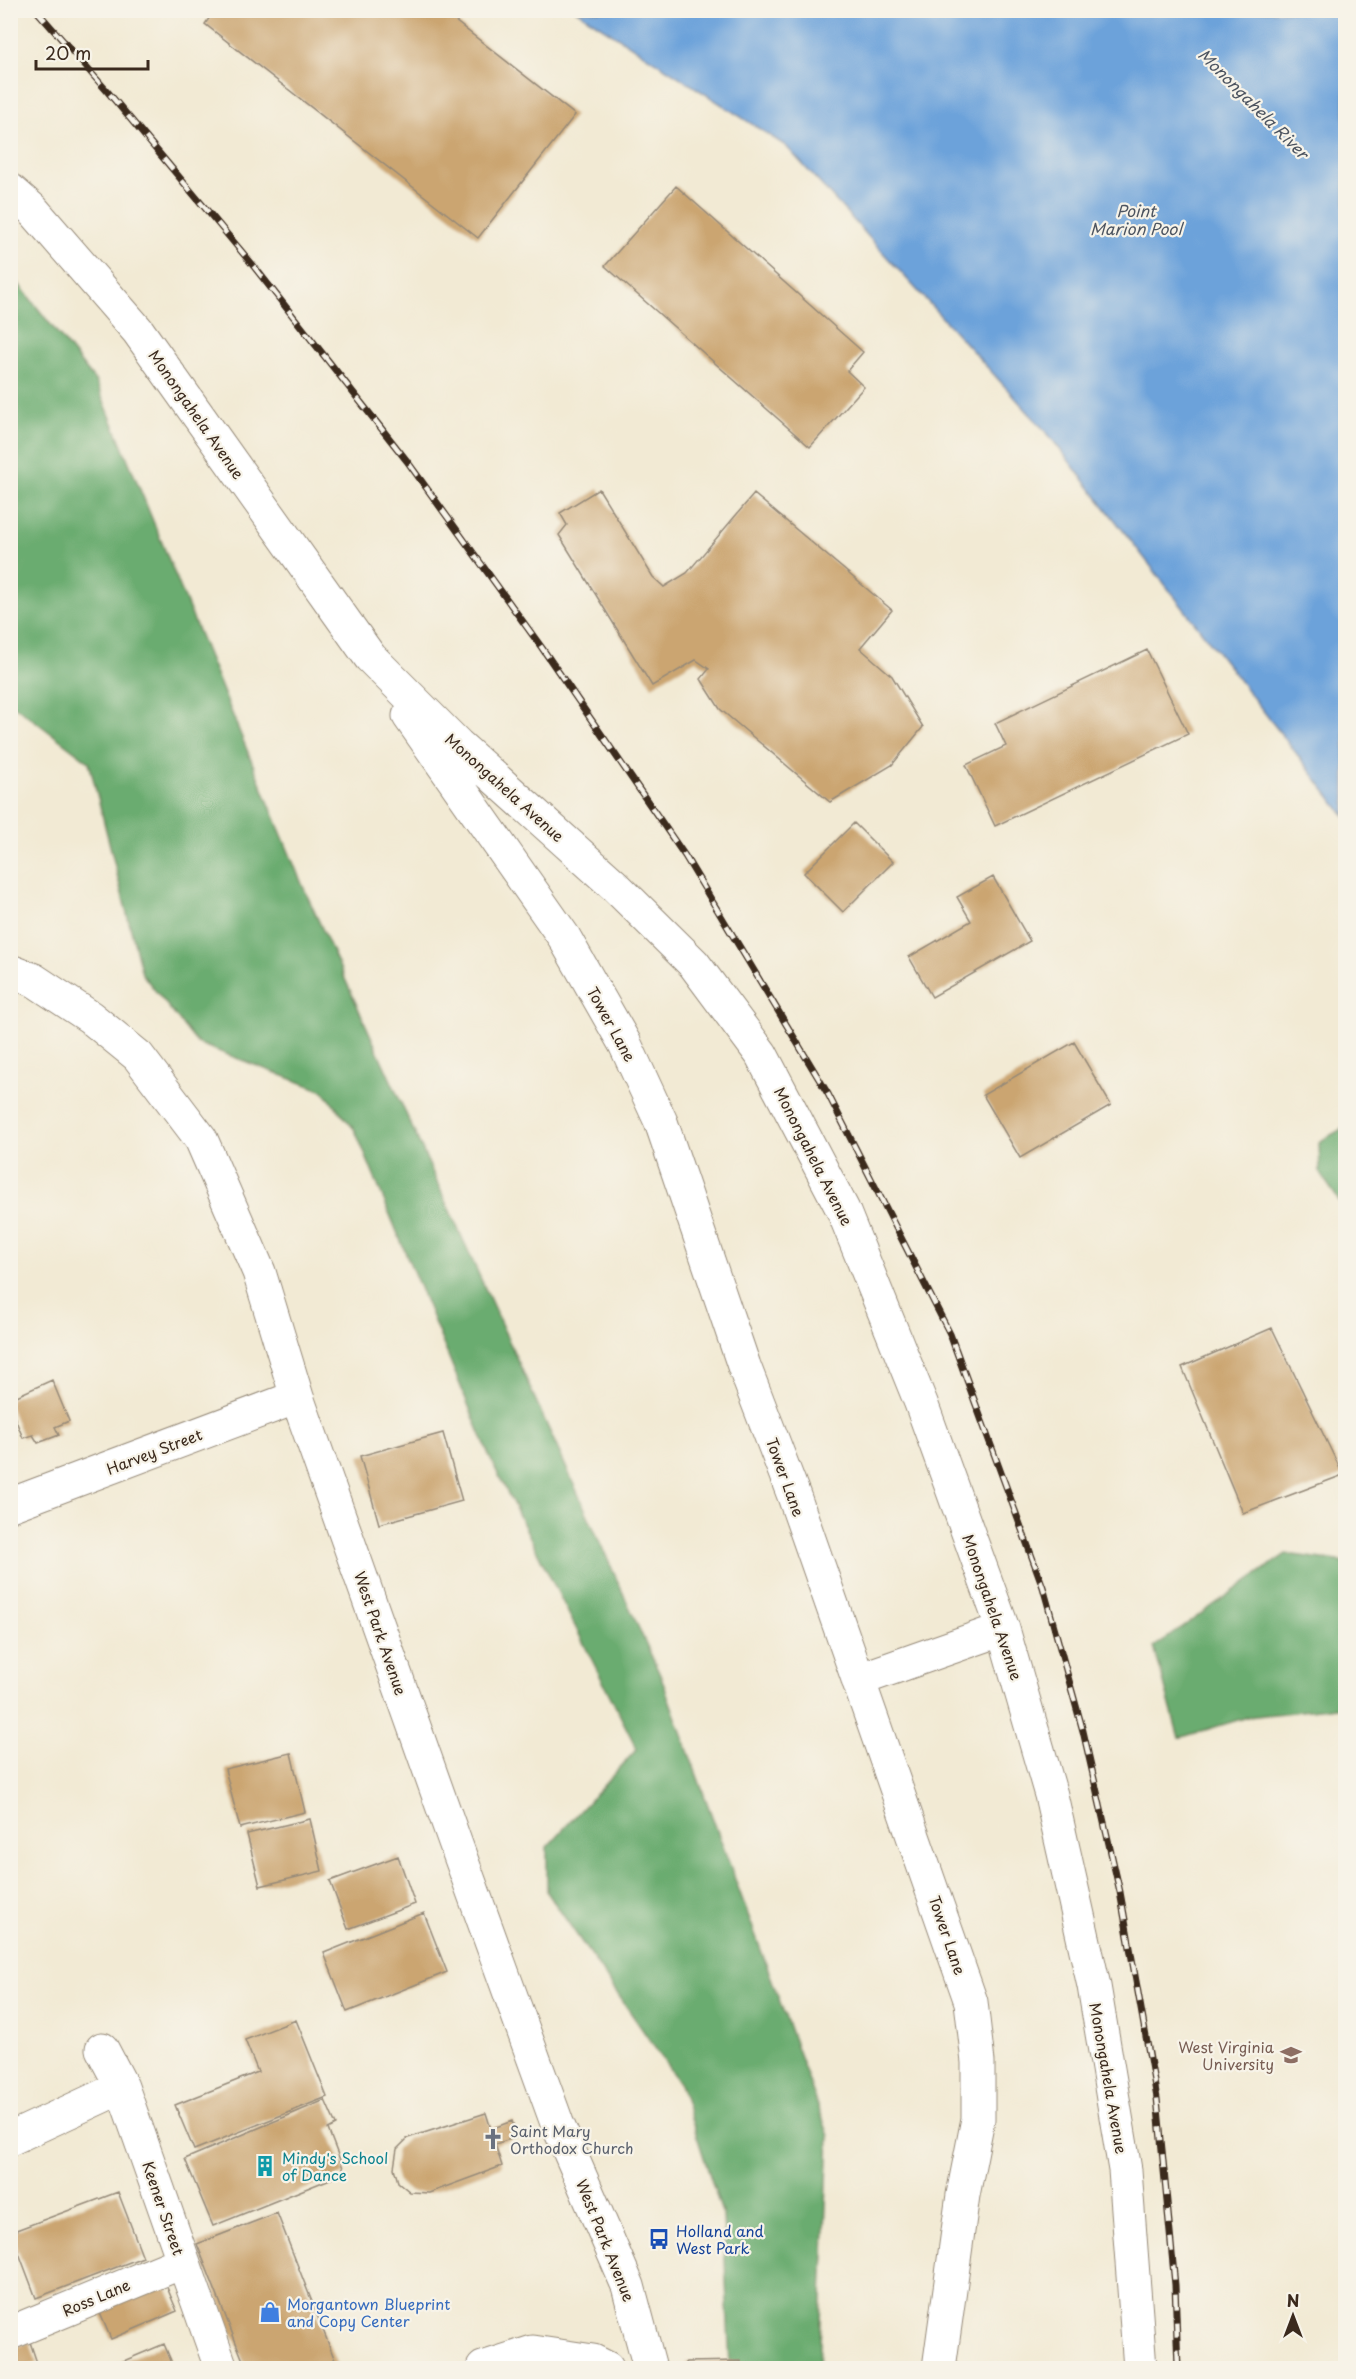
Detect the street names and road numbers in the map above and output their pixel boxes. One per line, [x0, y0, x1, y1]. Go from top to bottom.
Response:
street label: Monongahela Avenue [144, 345, 250, 483]
street label: Monongahela Avenue [440, 727, 570, 847]
street label: Tower Lane [582, 982, 642, 1066]
street label: Monongahela Avenue [769, 1083, 859, 1229]
street label: Harvey Street [103, 1422, 205, 1480]
street label: Tower Lane [761, 1434, 811, 1520]
street label: Monongahela Avenue [957, 1531, 1029, 1683]
street label: West Park Avenue [349, 1568, 413, 1698]
street label: Tower Lane [924, 1892, 972, 1978]
street label: Monongahela Avenue [1084, 2001, 1134, 2155]
street label: Keener Street [137, 2158, 191, 2258]
street label: West Park Avenue [571, 2175, 641, 2305]
street label: Ross Lane [59, 2272, 133, 2322]

